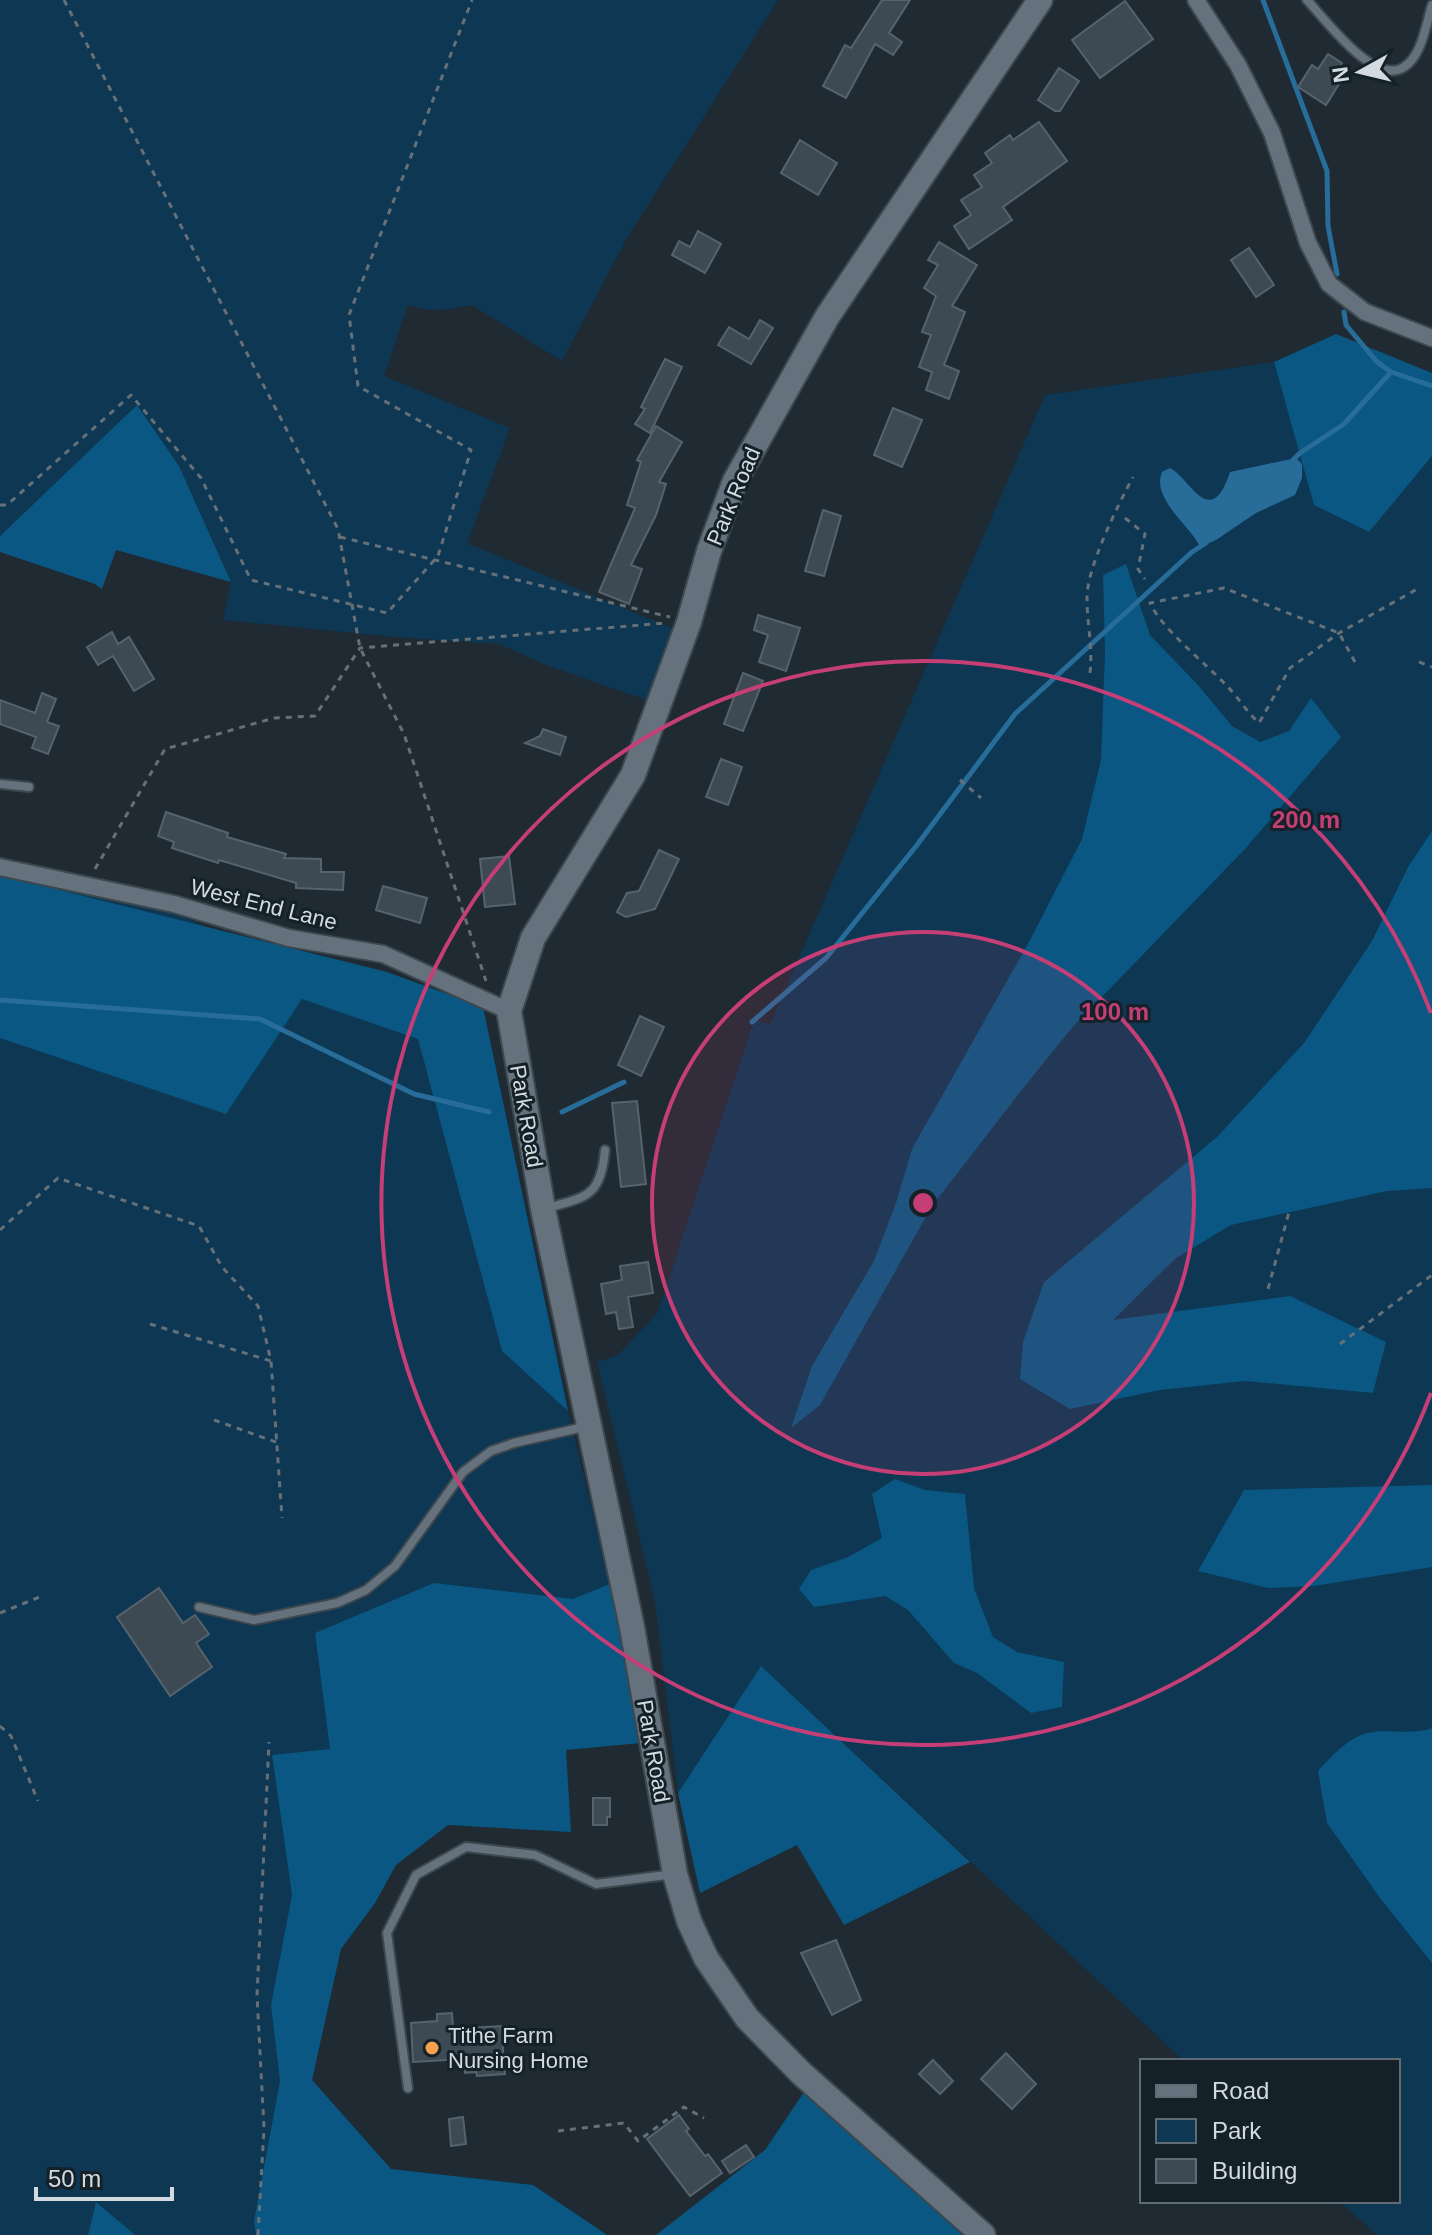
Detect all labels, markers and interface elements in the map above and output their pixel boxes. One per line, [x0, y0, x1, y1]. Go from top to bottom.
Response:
north arrow [1320, 32, 1400, 112]
text: N [1327, 65, 1354, 84]
street label: Park Road [702, 443, 765, 549]
text: 200 m [1272, 806, 1340, 833]
street label: West End Lane [188, 874, 340, 935]
text: 100 m [1081, 998, 1149, 1025]
street label: Park Road [505, 1063, 548, 1169]
centre of rings [909, 1189, 937, 1217]
street label: Park Road [632, 1698, 675, 1804]
place label: Tithe Farm Nursing Home [448, 2023, 589, 2073]
marker: Tithe Farm Nursing Home [423, 2039, 441, 2057]
legend [1140, 2059, 1400, 2203]
text: Road [1212, 2077, 1269, 2104]
text: Park [1212, 2117, 1262, 2144]
scale bar [36, 2151, 172, 2201]
text: Building [1212, 2157, 1297, 2184]
text: 50 m [48, 2165, 101, 2192]

